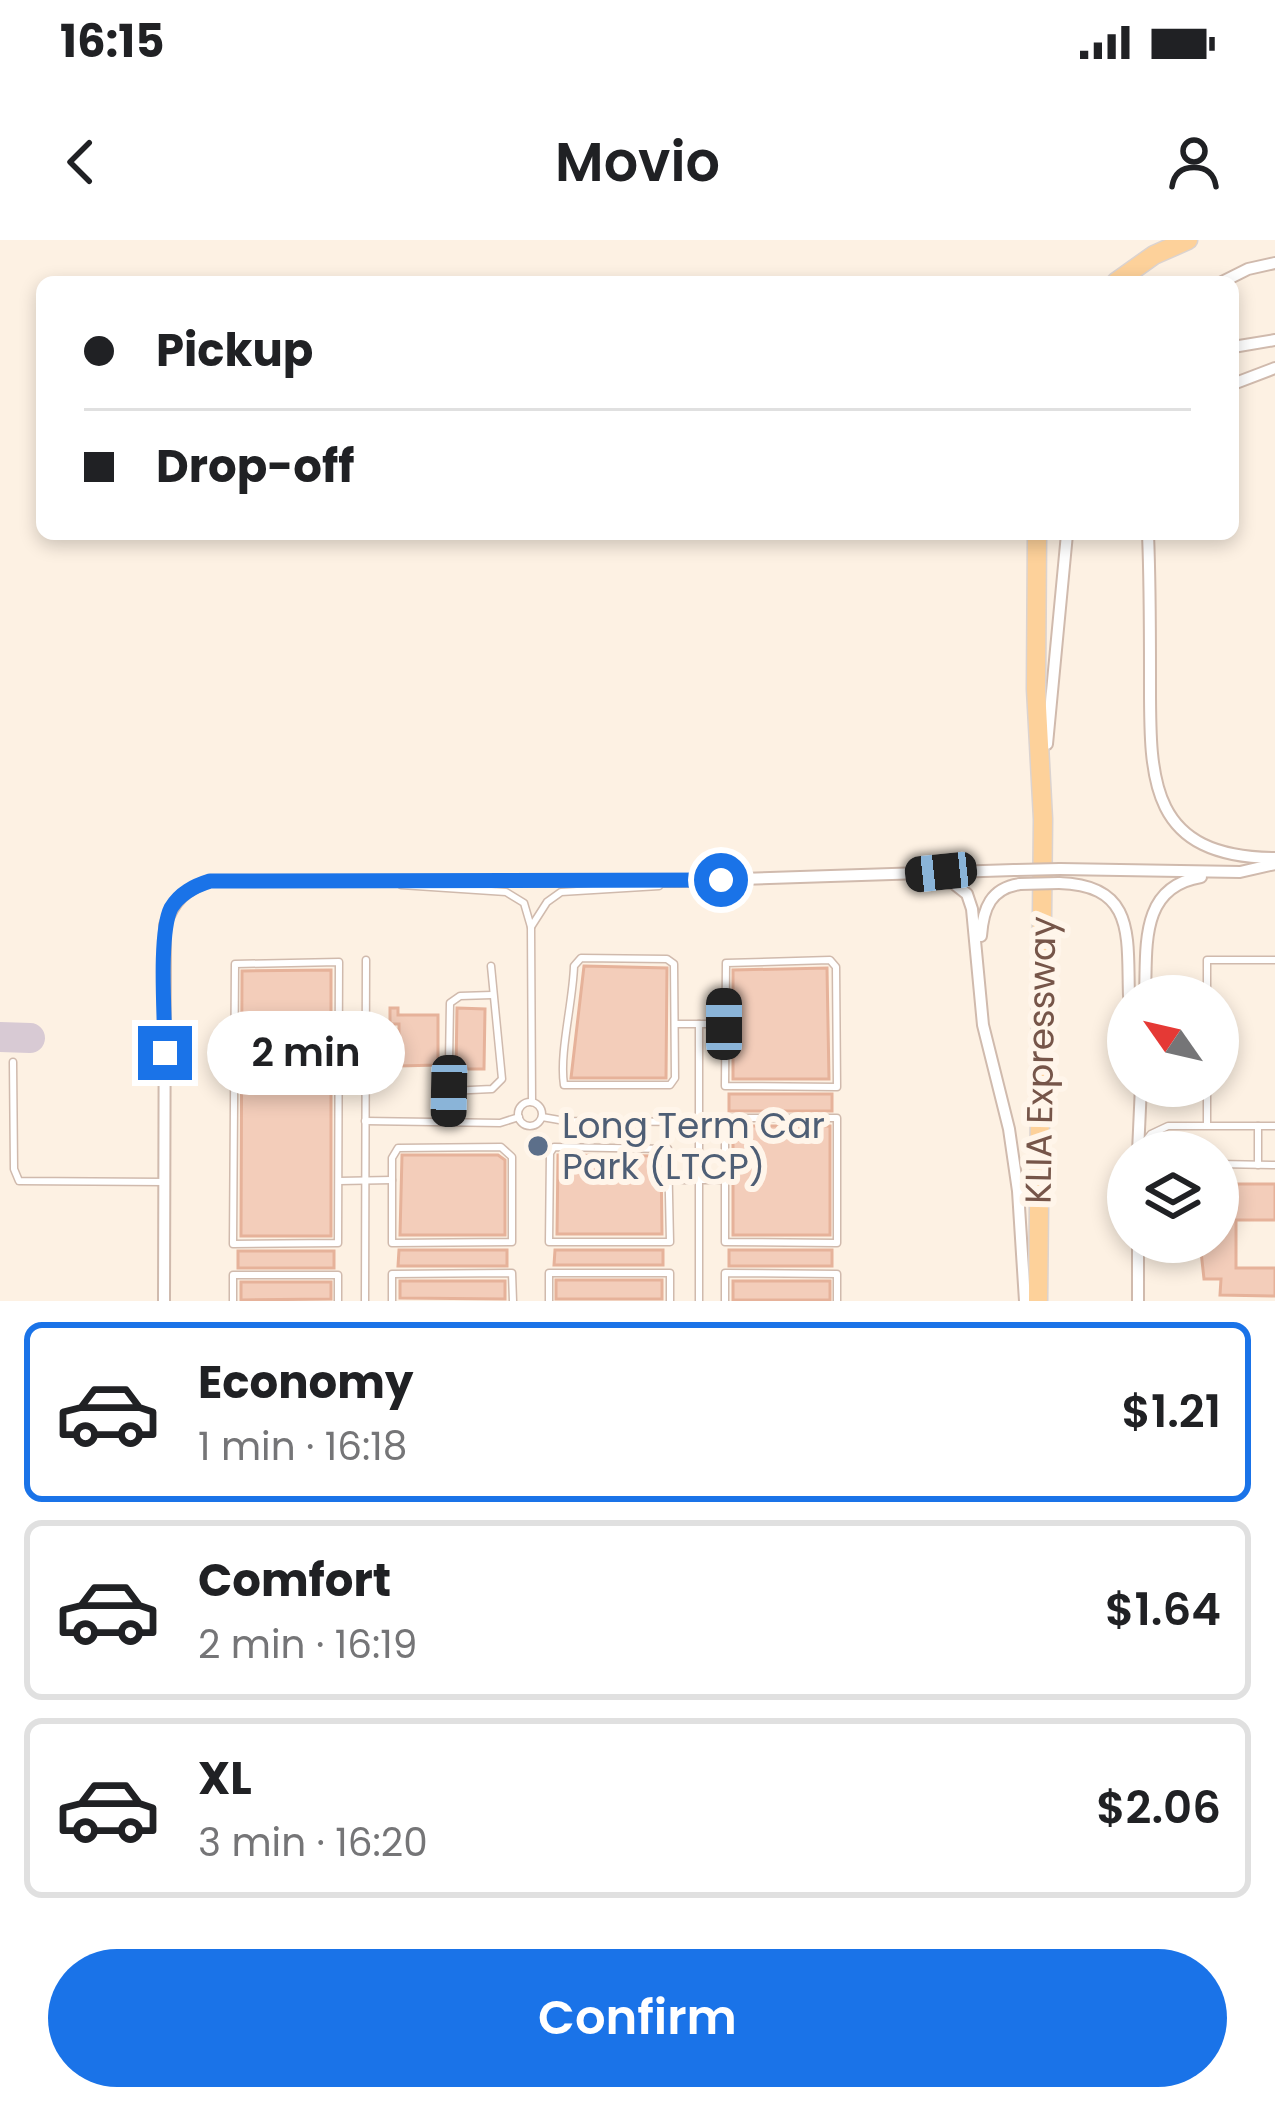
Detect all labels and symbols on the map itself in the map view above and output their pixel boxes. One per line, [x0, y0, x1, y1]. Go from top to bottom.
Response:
car [903, 850, 979, 894]
route start [694, 853, 748, 907]
street label: KLIA Expressway [1012, 916, 1069, 1204]
north arrow [1107, 975, 1239, 1107]
car [706, 988, 742, 1060]
callout: 2 min [207, 1011, 405, 1095]
route end [138, 1026, 192, 1080]
car [430, 1055, 468, 1127]
place label: Long Term Car Park (LTCP) [562, 1100, 825, 1192]
marker: Long Term Car Park (LTCP) [525, 1133, 551, 1159]

